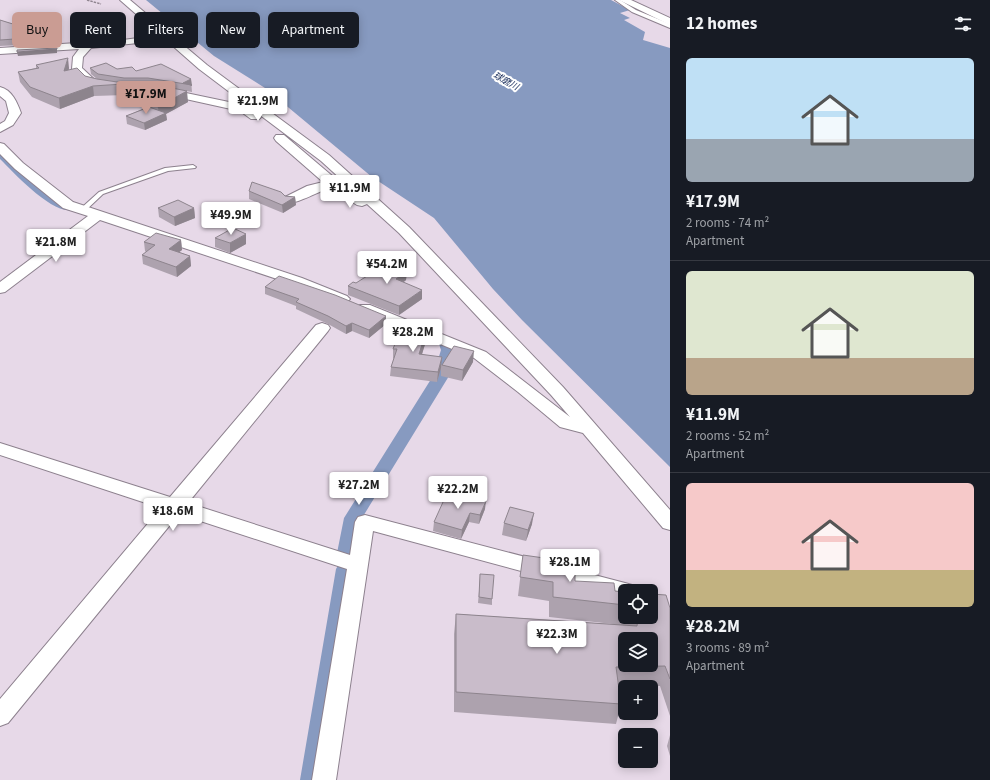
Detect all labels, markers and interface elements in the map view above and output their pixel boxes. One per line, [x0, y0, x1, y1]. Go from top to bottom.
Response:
chip: Buy [12, 12, 62, 48]
chip: Rent [70, 12, 126, 48]
chip: Filters [134, 12, 198, 48]
chip: New [206, 12, 260, 48]
chip: Apartment [268, 12, 359, 48]
text: 12 homes [686, 12, 757, 36]
icon: filters [952, 13, 974, 35]
water label: 球磨川 [491, 69, 522, 94]
pin: ¥17.9M [113, 81, 179, 115]
icon: home [794, 84, 866, 156]
text: ¥17.9M [125, 85, 167, 103]
pin: ¥21.9M [225, 88, 291, 122]
text: ¥21.9M [237, 92, 279, 110]
pin: ¥11.9M [317, 175, 383, 209]
text: ¥11.9M [329, 179, 371, 197]
text: ¥17.9M [686, 190, 740, 214]
pin: ¥49.9M [198, 202, 264, 236]
text: ¥49.9M [210, 206, 252, 224]
text: 2 rooms · 74 m² [686, 214, 769, 232]
pin: ¥21.8M [23, 229, 89, 263]
text: Apartment [686, 232, 744, 250]
text: ¥21.8M [35, 233, 77, 251]
pin: ¥54.2M [354, 251, 420, 285]
text: ¥54.2M [366, 255, 408, 273]
icon: home [794, 297, 866, 369]
pin: ¥28.2M [380, 319, 446, 353]
text: ¥28.2M [392, 323, 434, 341]
text: ¥11.9M [686, 403, 740, 427]
text: 2 rooms · 52 m² [686, 427, 769, 445]
text: Apartment [686, 445, 744, 463]
pin: ¥27.2M [326, 472, 392, 506]
text: ¥27.2M [338, 476, 380, 494]
pin: ¥22.2M [425, 476, 491, 510]
text: ¥22.2M [437, 480, 479, 498]
pin: ¥18.6M [140, 498, 206, 532]
text: ¥18.6M [152, 502, 194, 520]
icon: home [794, 509, 866, 581]
pin: ¥28.1M [537, 549, 603, 583]
text: ¥28.1M [549, 553, 591, 571]
map controls [618, 584, 658, 768]
button: locate [618, 584, 658, 624]
text: ¥28.2M [686, 615, 740, 639]
pin: ¥22.3M [524, 621, 590, 655]
text: ¥22.3M [536, 625, 578, 643]
button: layers [618, 632, 658, 672]
text: 3 rooms · 89 m² [686, 639, 769, 657]
text: Apartment [686, 657, 744, 675]
button: + [618, 680, 658, 720]
button: − [618, 728, 658, 768]

